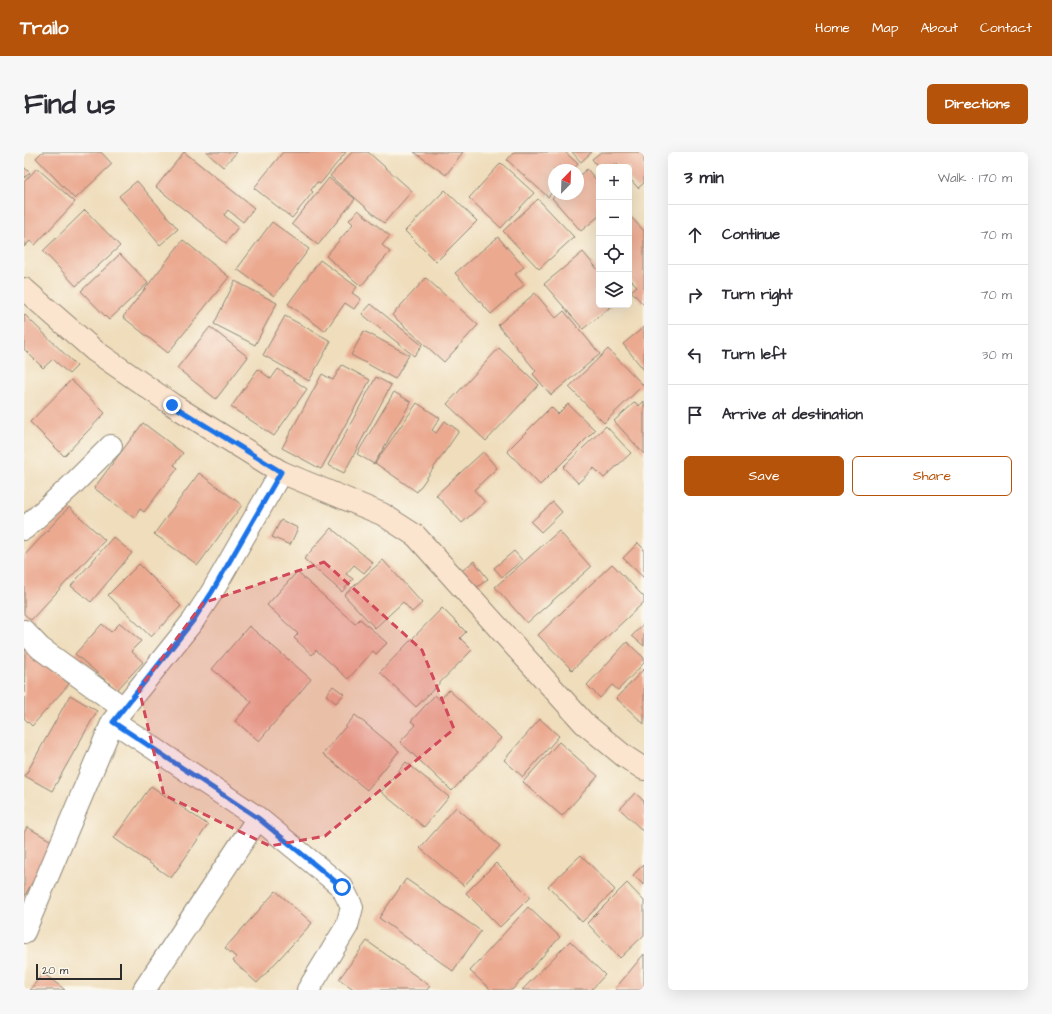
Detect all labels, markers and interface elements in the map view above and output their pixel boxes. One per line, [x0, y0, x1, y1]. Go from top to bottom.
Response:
text: Trailo [20, 15, 69, 42]
text: Home [815, 18, 850, 38]
text: Map [872, 18, 898, 38]
text: About [920, 18, 958, 38]
text: Contact [980, 18, 1032, 38]
button: Directions [927, 84, 1028, 124]
text: Find us [24, 85, 115, 124]
north arrow [548, 164, 584, 200]
map controls [596, 164, 632, 308]
button: + [596, 164, 632, 200]
text: 3 min [684, 166, 724, 190]
text: Walk · 170 m [938, 169, 1012, 187]
button: − [596, 200, 632, 236]
icon: ahead [684, 224, 706, 246]
text: Continue [722, 224, 780, 245]
text: 70 m [980, 226, 1012, 244]
button: locate [596, 236, 632, 272]
button: layers [596, 272, 632, 308]
icon: right [684, 284, 706, 306]
text: Turn right [722, 284, 793, 305]
text: 70 m [980, 286, 1012, 304]
icon: left [684, 344, 706, 366]
text: Turn left [722, 344, 786, 365]
text: 30 m [982, 346, 1012, 364]
route end [163, 396, 181, 414]
icon: arrive [684, 404, 706, 426]
text: Arrive at destination [722, 404, 863, 425]
button: Save [684, 456, 844, 496]
button: Share [852, 456, 1012, 496]
route start [333, 878, 351, 896]
scale bar [36, 962, 122, 981]
text: 20 m [42, 963, 68, 978]

